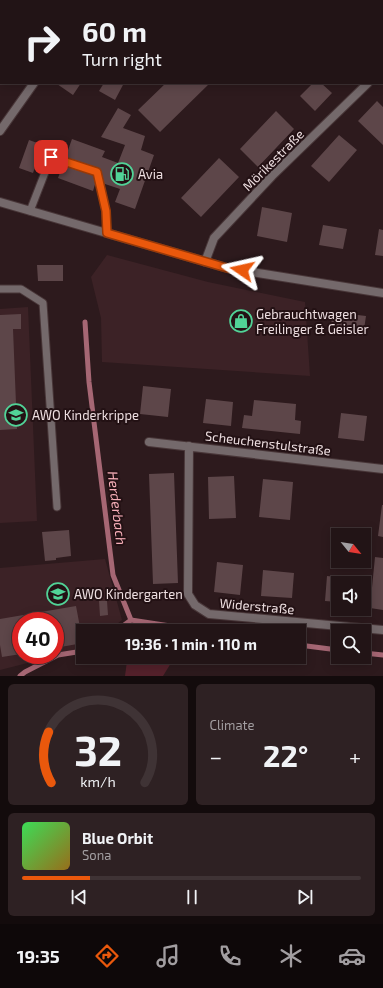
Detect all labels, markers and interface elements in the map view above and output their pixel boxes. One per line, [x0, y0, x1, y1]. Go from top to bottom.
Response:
text: 60 m [82, 14, 147, 48]
icon: right [16, 16, 68, 68]
text: Turn right [82, 48, 162, 70]
street label: Mörikestraße [239, 126, 307, 194]
pin [34, 140, 68, 174]
icon: arrive [40, 146, 62, 168]
fuel station icon: Avia [109, 161, 135, 187]
place label: Avia [138, 166, 163, 182]
position arrow [221, 249, 263, 291]
place label: Gebrauchtwagen Freilinger & Geisler [256, 306, 369, 337]
shop icon: Gebrauchtwagen Freilinger & Geisler [228, 308, 254, 334]
school or university icon: AWO Kinderkrippe [3, 402, 29, 428]
place label: AWO Kinderkrippe [32, 407, 139, 423]
street label: Scheuchenstulstraße [204, 427, 332, 459]
water label: Herderbach [105, 470, 130, 546]
north arrow [331, 528, 371, 568]
map controls [331, 528, 371, 664]
button: sound [331, 576, 371, 616]
school or university icon: AWO Kindergarten [45, 581, 71, 607]
place label: AWO Kindergarten [74, 586, 183, 602]
street label: Widerstraße [219, 595, 295, 617]
speed limit sign: 40 [12, 612, 64, 664]
button: search [331, 624, 371, 664]
text: 19:36 · 1 min · 110 m [125, 635, 257, 653]
text: Climate [210, 717, 254, 733]
text: 32 [74, 723, 122, 773]
text: 22° [263, 737, 308, 773]
text: − [210, 743, 222, 769]
text: + [349, 743, 361, 769]
text: km/h [80, 772, 115, 789]
text: Blue Orbit [82, 829, 153, 847]
text: Sona [82, 847, 111, 863]
icon: previous [68, 886, 90, 908]
icon: pause [181, 886, 203, 908]
icon: next [294, 886, 316, 908]
icon: directions [93, 942, 121, 970]
icon: music [154, 942, 182, 970]
icon: phone [216, 942, 244, 970]
icon: climate [277, 942, 305, 970]
icon: car [338, 942, 366, 970]
text: 19:35 [17, 945, 60, 967]

